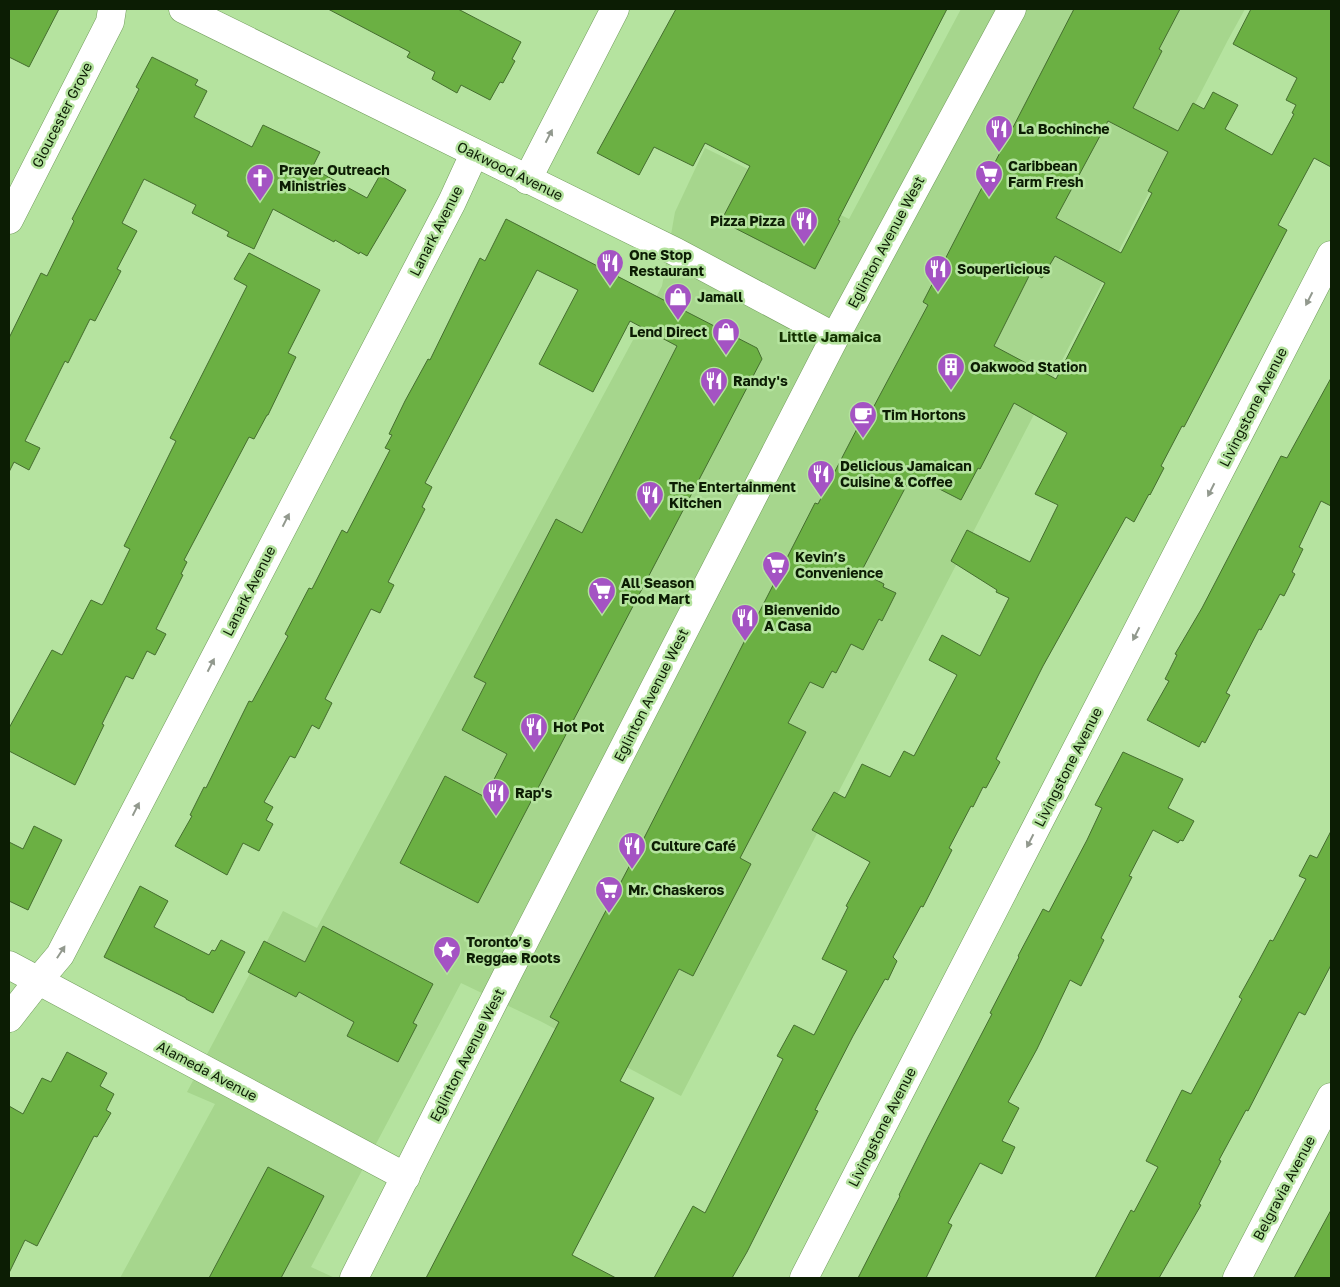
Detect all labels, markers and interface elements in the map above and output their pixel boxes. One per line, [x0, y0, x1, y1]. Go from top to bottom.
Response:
street label: Gloucester Grove [28, 59, 95, 170]
restaurant icon: La Bochinche [984, 114, 1014, 153]
place label: La Bochinche [1018, 120, 1110, 137]
one-way arrow [545, 129, 553, 143]
street label: Oakwood Avenue [454, 138, 566, 204]
place label: Caribbean Farm Fresh [1008, 157, 1084, 190]
supermarket icon: Caribbean Farm Fresh [974, 159, 1004, 198]
place label: Prayer Outreach Ministries [279, 161, 390, 194]
church icon: Prayer Outreach Ministries [245, 163, 275, 202]
street label: Eglinton Avenue West [844, 173, 928, 311]
street label: Lanark Avenue [406, 183, 466, 279]
restaurant icon: Pizza Pizza [789, 206, 819, 245]
place label: Pizza Pizza [710, 212, 785, 229]
place label: One Stop Restaurant [629, 246, 704, 279]
restaurant icon: One Stop Restaurant [595, 248, 625, 287]
restaurant icon: Souperlicious [923, 254, 953, 293]
place label: Souperlicious [957, 260, 1051, 277]
shop icon: Jamall [663, 282, 693, 321]
place label: Jamall [697, 288, 743, 305]
one-way arrow [1305, 291, 1313, 306]
shop icon: Lend Direct [711, 317, 741, 356]
place label: Lend Direct [629, 323, 707, 340]
district label: Little Jamaica [779, 327, 882, 345]
street label: Livingstone Avenue [1215, 344, 1290, 469]
building icon: Oakwood Station [936, 352, 966, 391]
place label: Oakwood Station [970, 358, 1087, 375]
restaurant icon: Randy's [699, 366, 729, 405]
place label: Randy's [733, 372, 788, 389]
cafe icon: Tim Hortons [848, 400, 878, 439]
place label: Tim Hortons [882, 406, 966, 423]
place label: Delicious Jamaican Cuisine & Coffee [840, 457, 972, 490]
restaurant icon: Delicious Jamaican Cuisine & Coffee [806, 459, 836, 498]
place label: The Entertainment Kitchen [669, 478, 796, 511]
restaurant icon: The Entertainment Kitchen [635, 480, 665, 519]
one-way arrow [1207, 483, 1215, 497]
one-way arrow [282, 513, 290, 528]
street label: Lanark Avenue [219, 543, 279, 639]
place label: Kevin’s Convenience [795, 548, 883, 581]
supermarket icon: Kevin’s Convenience [761, 550, 791, 589]
place label: All Season Food Mart [621, 574, 694, 607]
supermarket icon: All Season Food Mart [587, 576, 617, 615]
place label: Bienvenido A Casa [764, 601, 840, 634]
restaurant icon: Bienvenido A Casa [730, 603, 760, 642]
street label: Eglinton Avenue West [610, 626, 691, 764]
one-way arrow [1132, 627, 1140, 642]
one-way arrow [207, 657, 215, 672]
street label: Livingstone Avenue [1030, 704, 1105, 829]
restaurant icon: Hot Pot [519, 712, 549, 751]
place label: Hot Pot [553, 718, 605, 735]
restaurant icon: Rap's [481, 778, 511, 817]
place label: Rap's [515, 784, 552, 801]
one-way arrow [132, 801, 140, 816]
restaurant icon: Culture Café [617, 831, 647, 870]
one-way arrow [1026, 834, 1034, 848]
place label: Culture Café [651, 837, 736, 854]
supermarket icon: Mr. Chaskeros [594, 875, 624, 914]
place label: Mr. Chaskeros [628, 881, 725, 898]
place label: Toronto’s Reggae Roots [466, 933, 561, 966]
place icon: Toronto’s Reggae Roots [432, 935, 462, 974]
one-way arrow [56, 946, 65, 959]
street label: Eglinton Avenue West [426, 986, 507, 1124]
street label: Alameda Avenue [154, 1037, 260, 1104]
street label: Livingstone Avenue [844, 1064, 919, 1189]
street label: Belgravia Avenue [1249, 1133, 1318, 1243]

